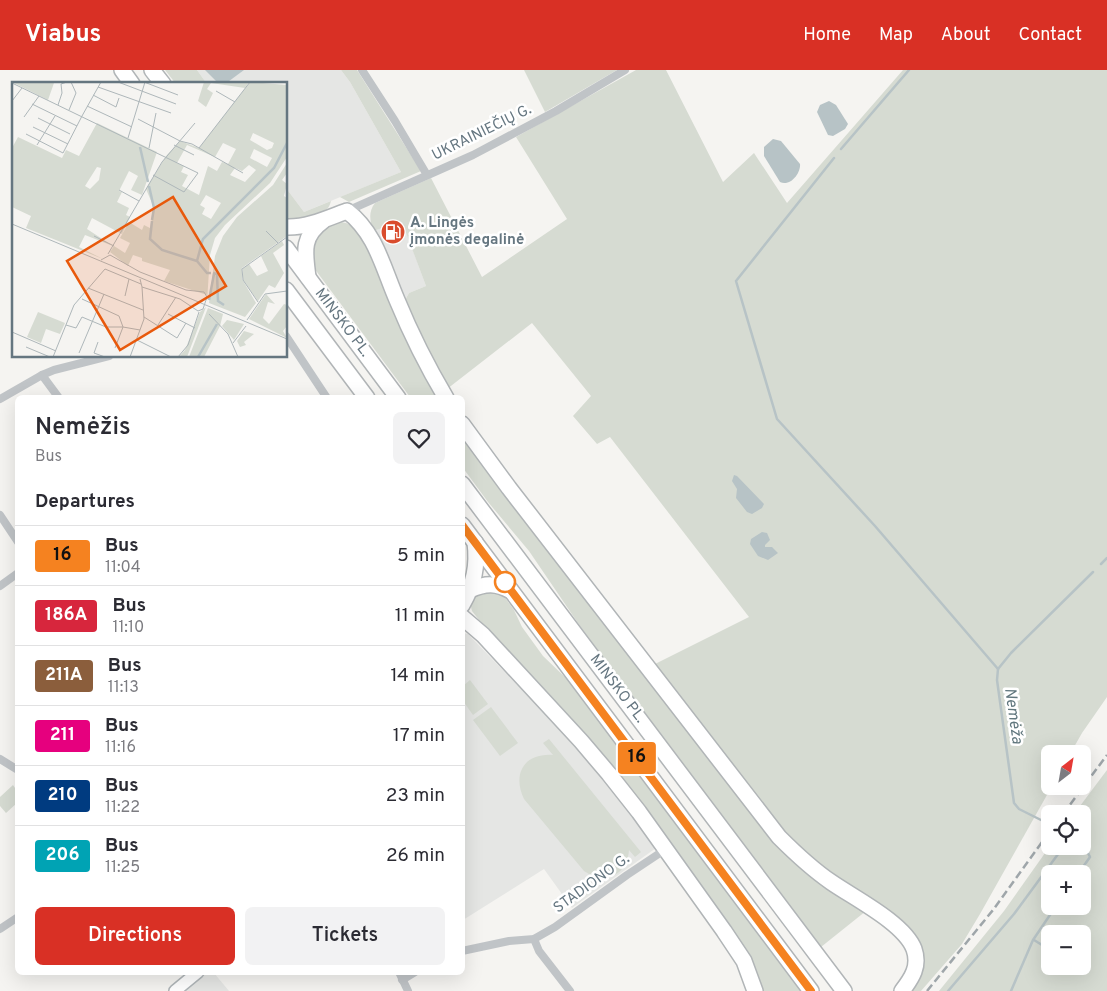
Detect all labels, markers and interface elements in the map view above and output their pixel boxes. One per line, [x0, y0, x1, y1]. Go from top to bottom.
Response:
text: Viabus [25, 20, 101, 50]
text: Home [803, 24, 851, 47]
text: Map [879, 24, 913, 47]
text: About [941, 24, 990, 47]
text: Contact [1018, 24, 1082, 47]
inset map [12, 82, 288, 358]
street label: UKRAINIEČIŲ G. [428, 99, 535, 165]
place label: A. Lingės įmonės degalinė [409, 214, 524, 250]
fuel station icon: A. Lingės įmonės degalinė [380, 219, 406, 245]
street label: MINSKO PL. [310, 285, 374, 361]
button: heart [393, 412, 445, 464]
text: Nemėžis [35, 413, 131, 443]
text: Bus [35, 447, 62, 467]
text: Departures [35, 490, 135, 514]
text: Bus [105, 534, 139, 558]
text: 16 [53, 544, 72, 567]
text: 5 min [397, 544, 445, 568]
text: 11:04 [105, 558, 141, 578]
unlabelled marker [494, 571, 516, 593]
text: Bus [112, 594, 146, 618]
text: 186A [45, 604, 87, 627]
text: 11 min [395, 604, 445, 628]
text: 11:10 [112, 618, 144, 638]
street label: MINSKO PL. [585, 651, 649, 727]
text: Bus [108, 654, 142, 678]
text: 211A [45, 664, 83, 687]
text: 14 min [390, 664, 445, 688]
text: 11:13 [108, 678, 139, 698]
water label: Nemėža [999, 687, 1027, 746]
text: Bus [105, 714, 139, 738]
text: 211 [50, 724, 75, 747]
text: 17 min [393, 724, 445, 748]
text: 11:16 [105, 738, 136, 758]
line badge: 16 [614, 742, 660, 774]
north arrow [1041, 745, 1091, 795]
map controls [1041, 745, 1091, 975]
text: 16 [628, 746, 646, 769]
text: Bus [105, 774, 139, 798]
text: 210 [47, 784, 78, 807]
text: 23 min [386, 784, 445, 808]
text: 11:22 [105, 798, 140, 818]
button: locate [1041, 805, 1091, 855]
text: Bus [105, 834, 139, 858]
text: 206 [46, 844, 79, 867]
text: 26 min [386, 844, 445, 868]
street label: STADIONO G. [550, 850, 634, 918]
text: 11:25 [105, 858, 140, 878]
button: + [1041, 865, 1091, 915]
button: Directions [35, 907, 235, 965]
button: Tickets [245, 907, 445, 965]
button: − [1041, 925, 1091, 975]

